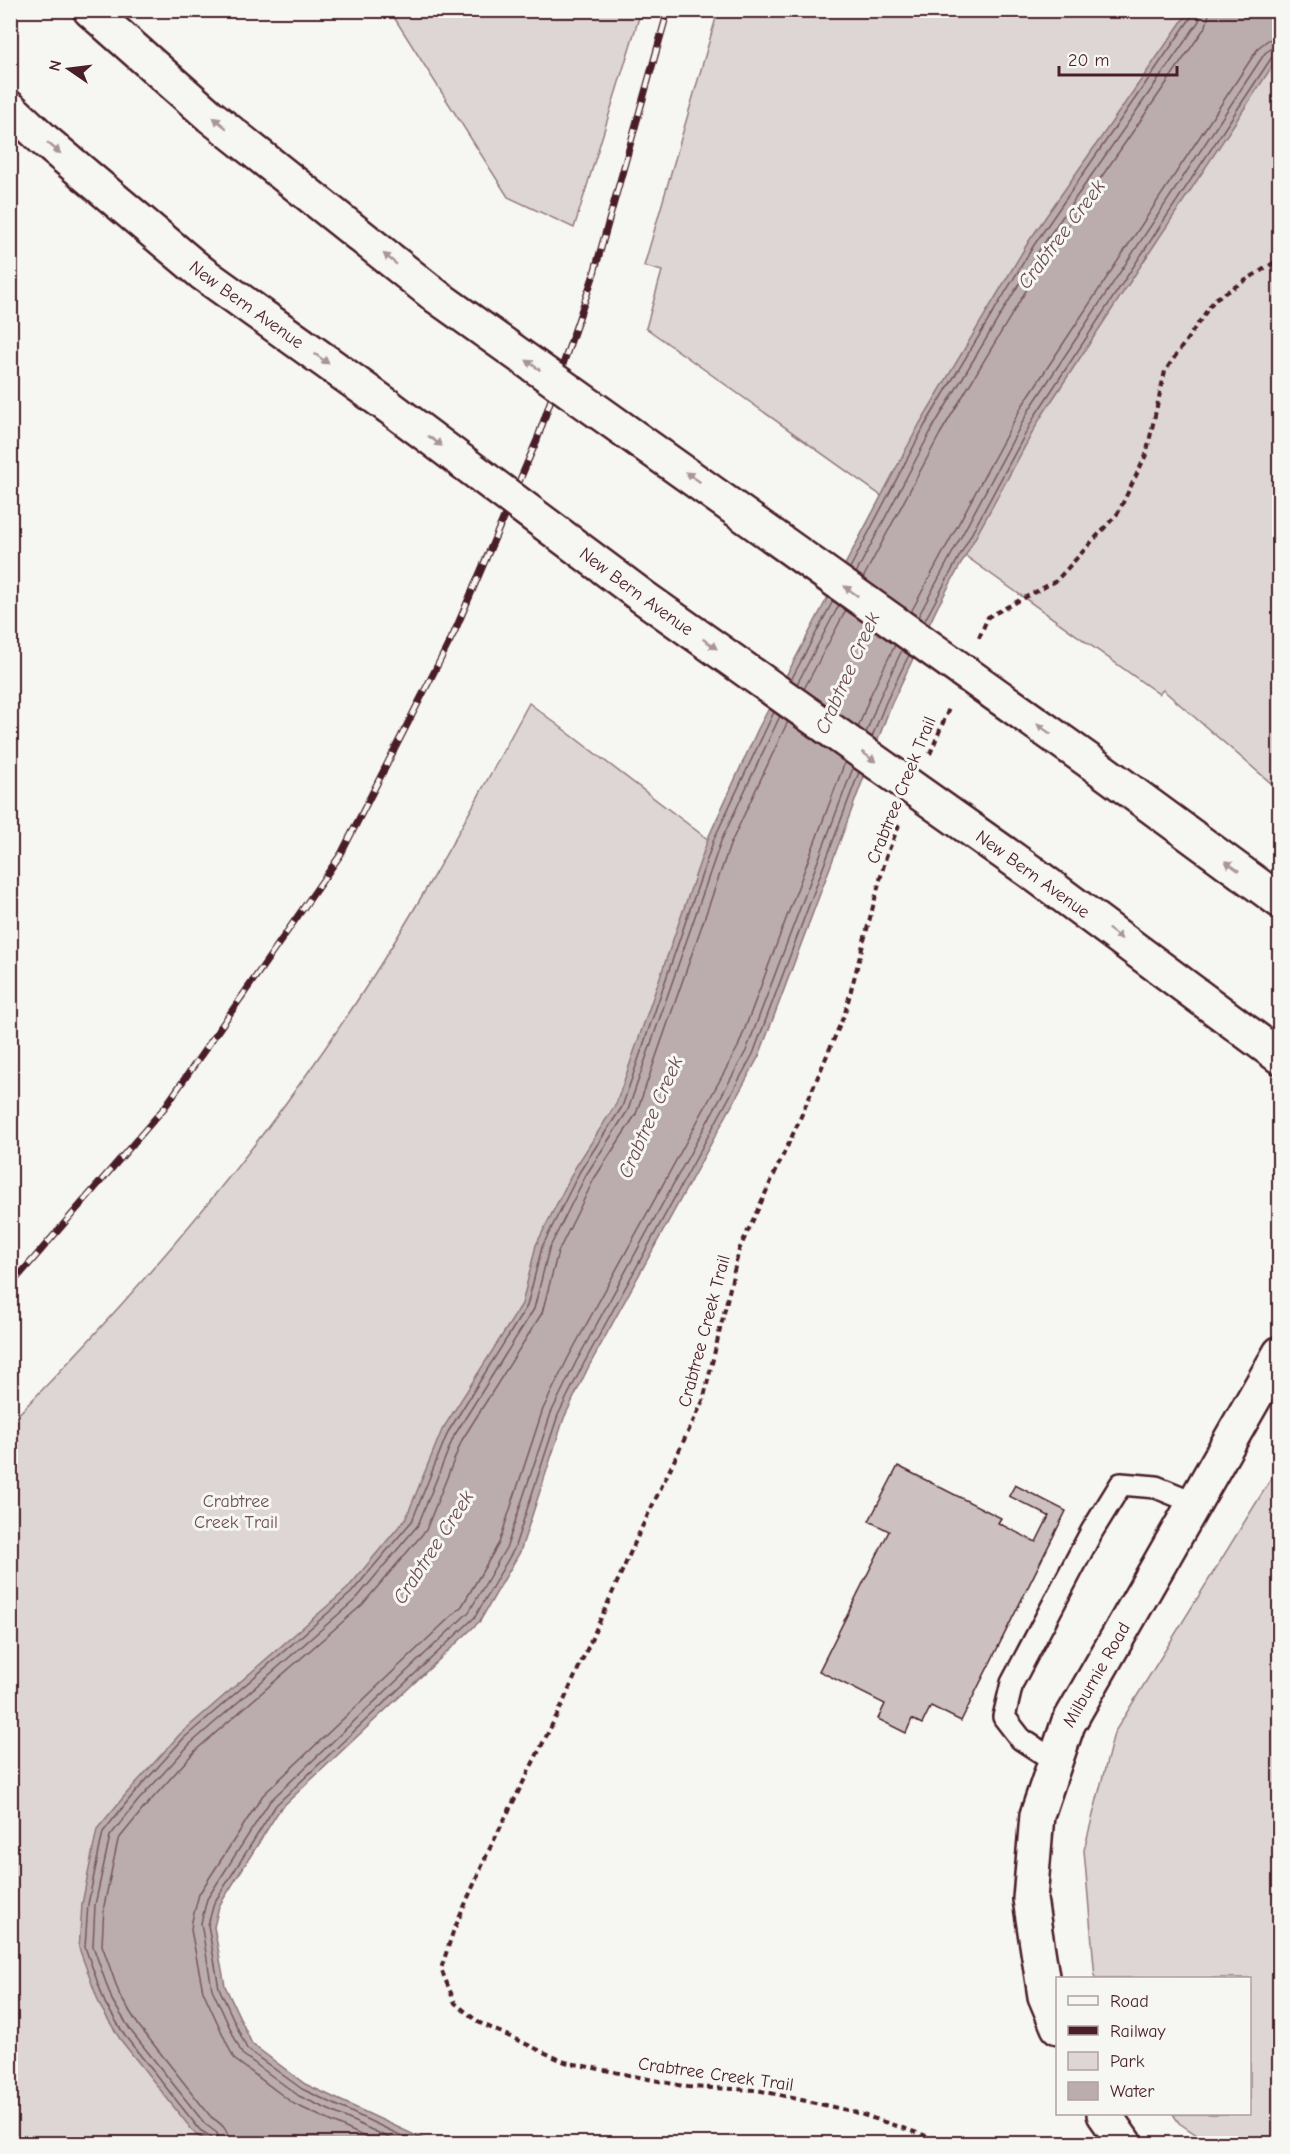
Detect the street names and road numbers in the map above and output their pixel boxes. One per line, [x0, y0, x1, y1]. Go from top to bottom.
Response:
street label: New Bern Avenue [185, 257, 308, 353]
street label: New Bern Avenue [575, 543, 697, 640]
street label: Crabtree Creek Trail [862, 714, 941, 867]
street label: New Bern Avenue [972, 826, 1094, 923]
street label: Crabtree Creek Trail [674, 1253, 735, 1410]
street label: Milburnie Road [1058, 1619, 1135, 1731]
street label: Crabtree Creek Trail [637, 2053, 795, 2096]

